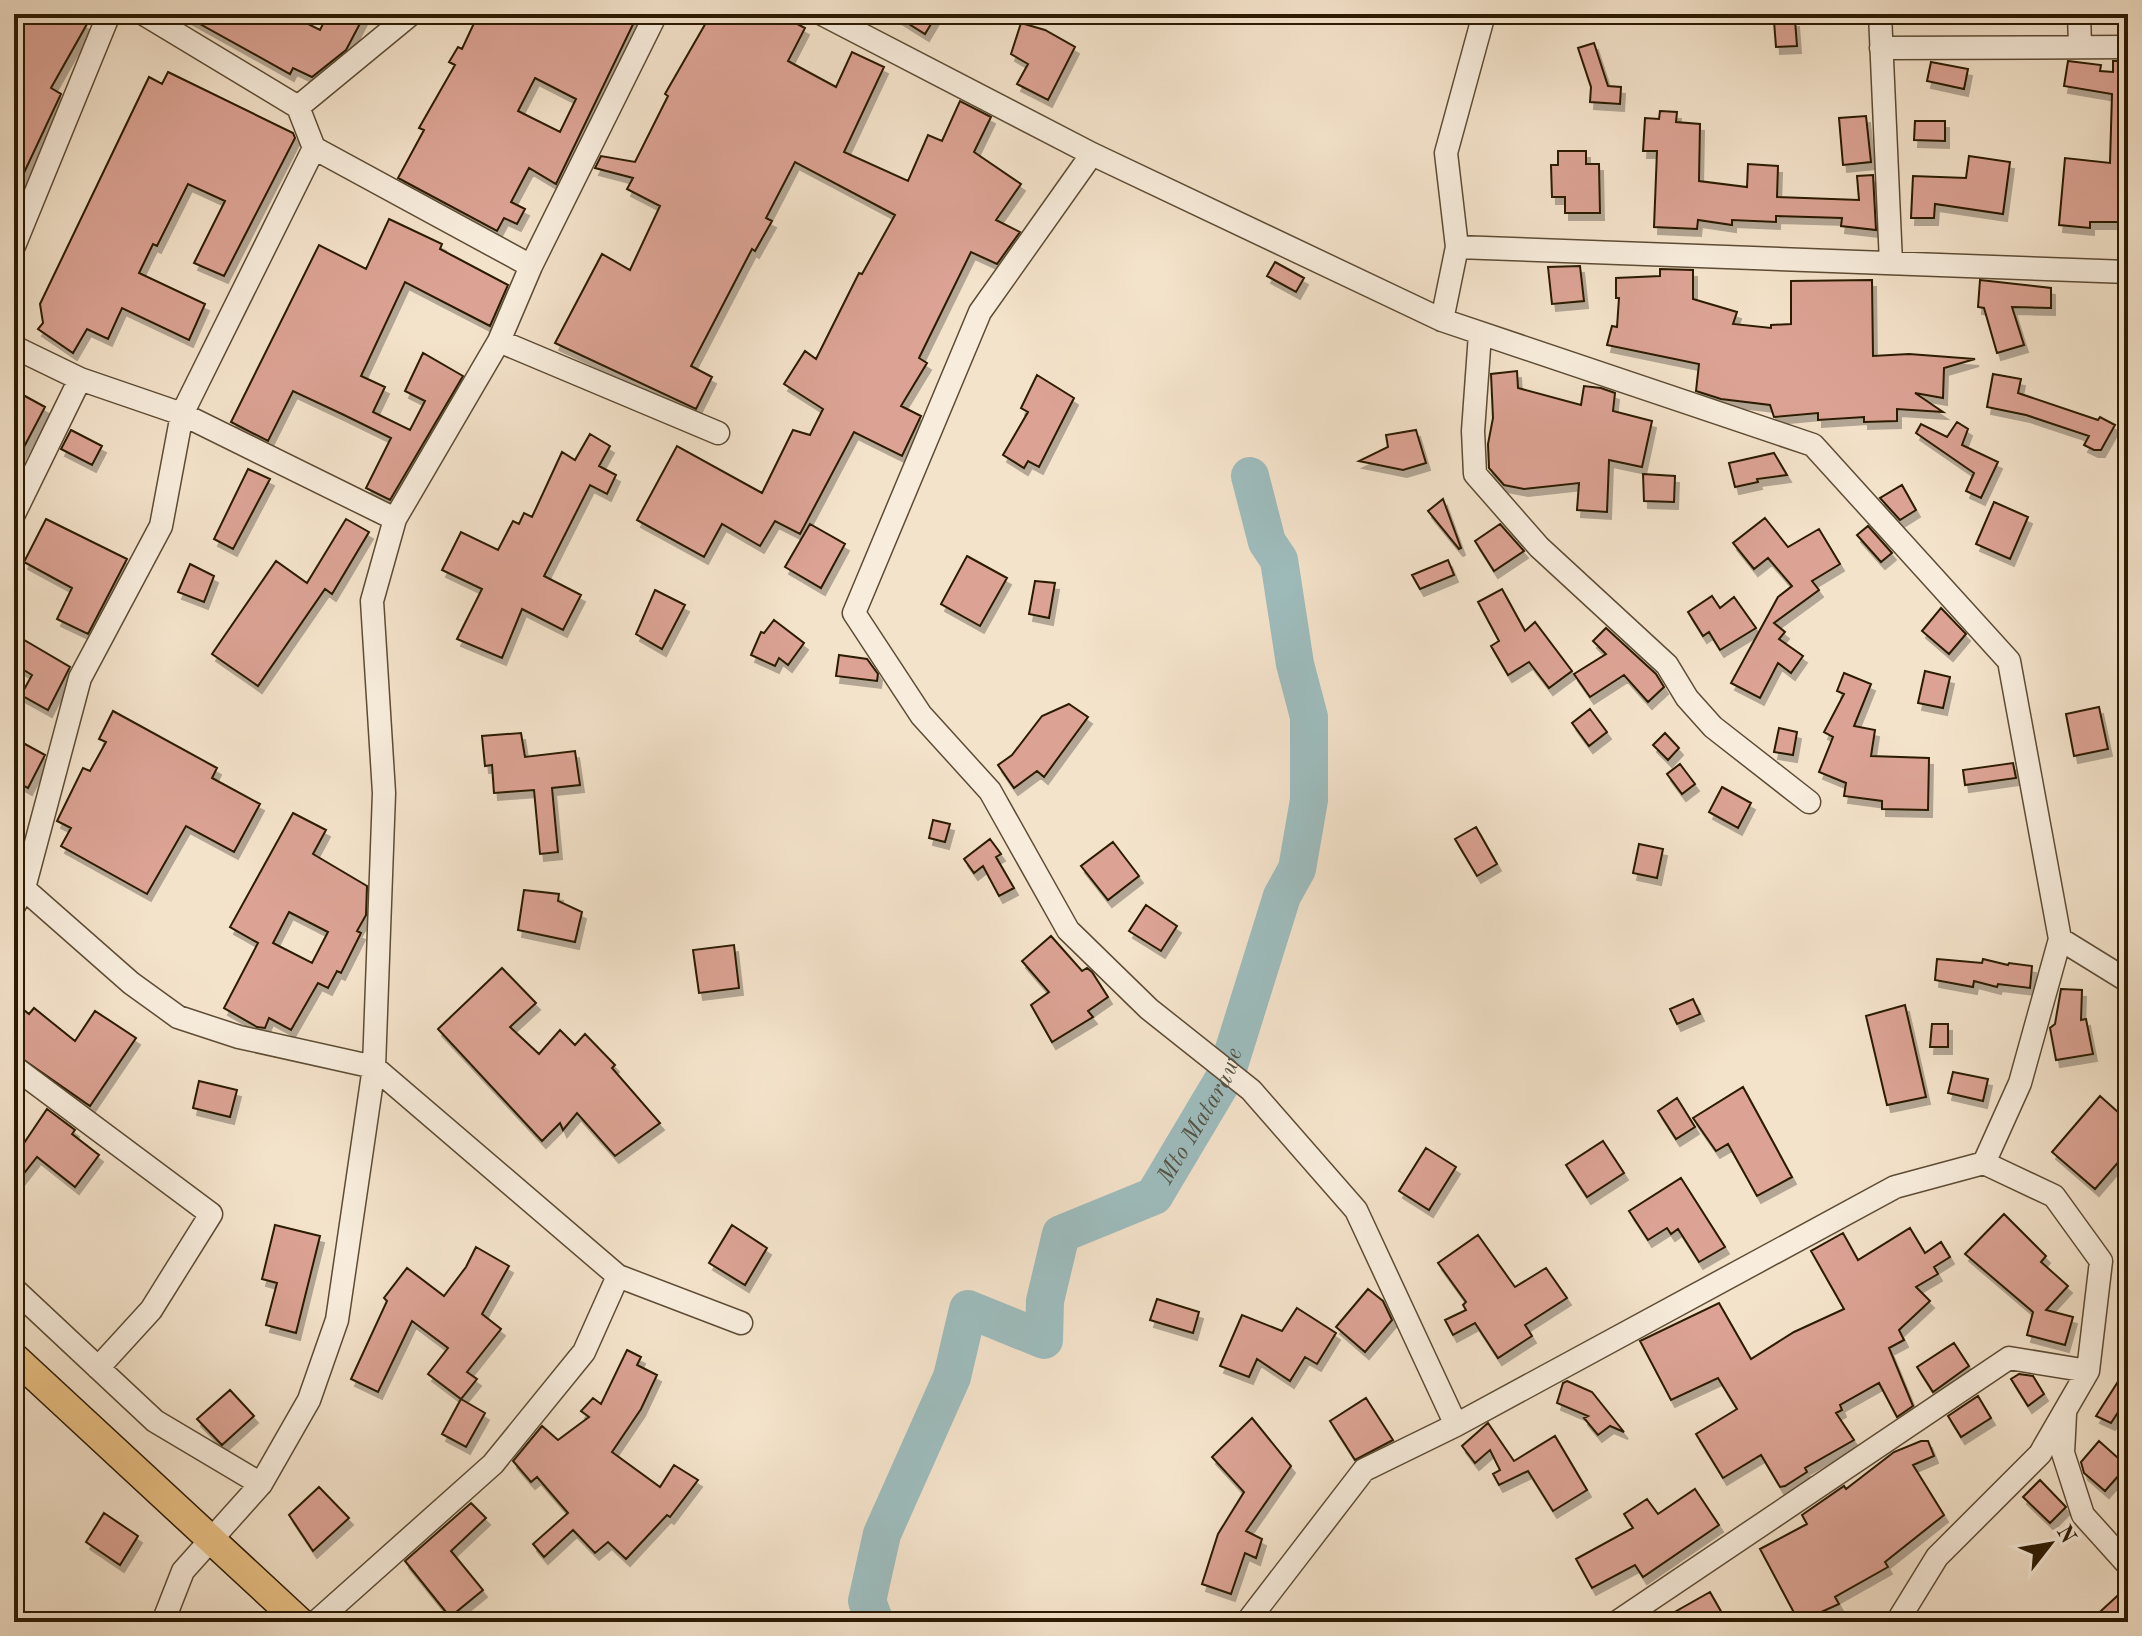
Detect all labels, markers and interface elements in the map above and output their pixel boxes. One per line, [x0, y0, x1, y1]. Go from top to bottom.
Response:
water label: Mto Matarawe [1153, 1045, 1248, 1190]
north arrow [2010, 1504, 2090, 1584]
text: N [2052, 1522, 2079, 1548]

